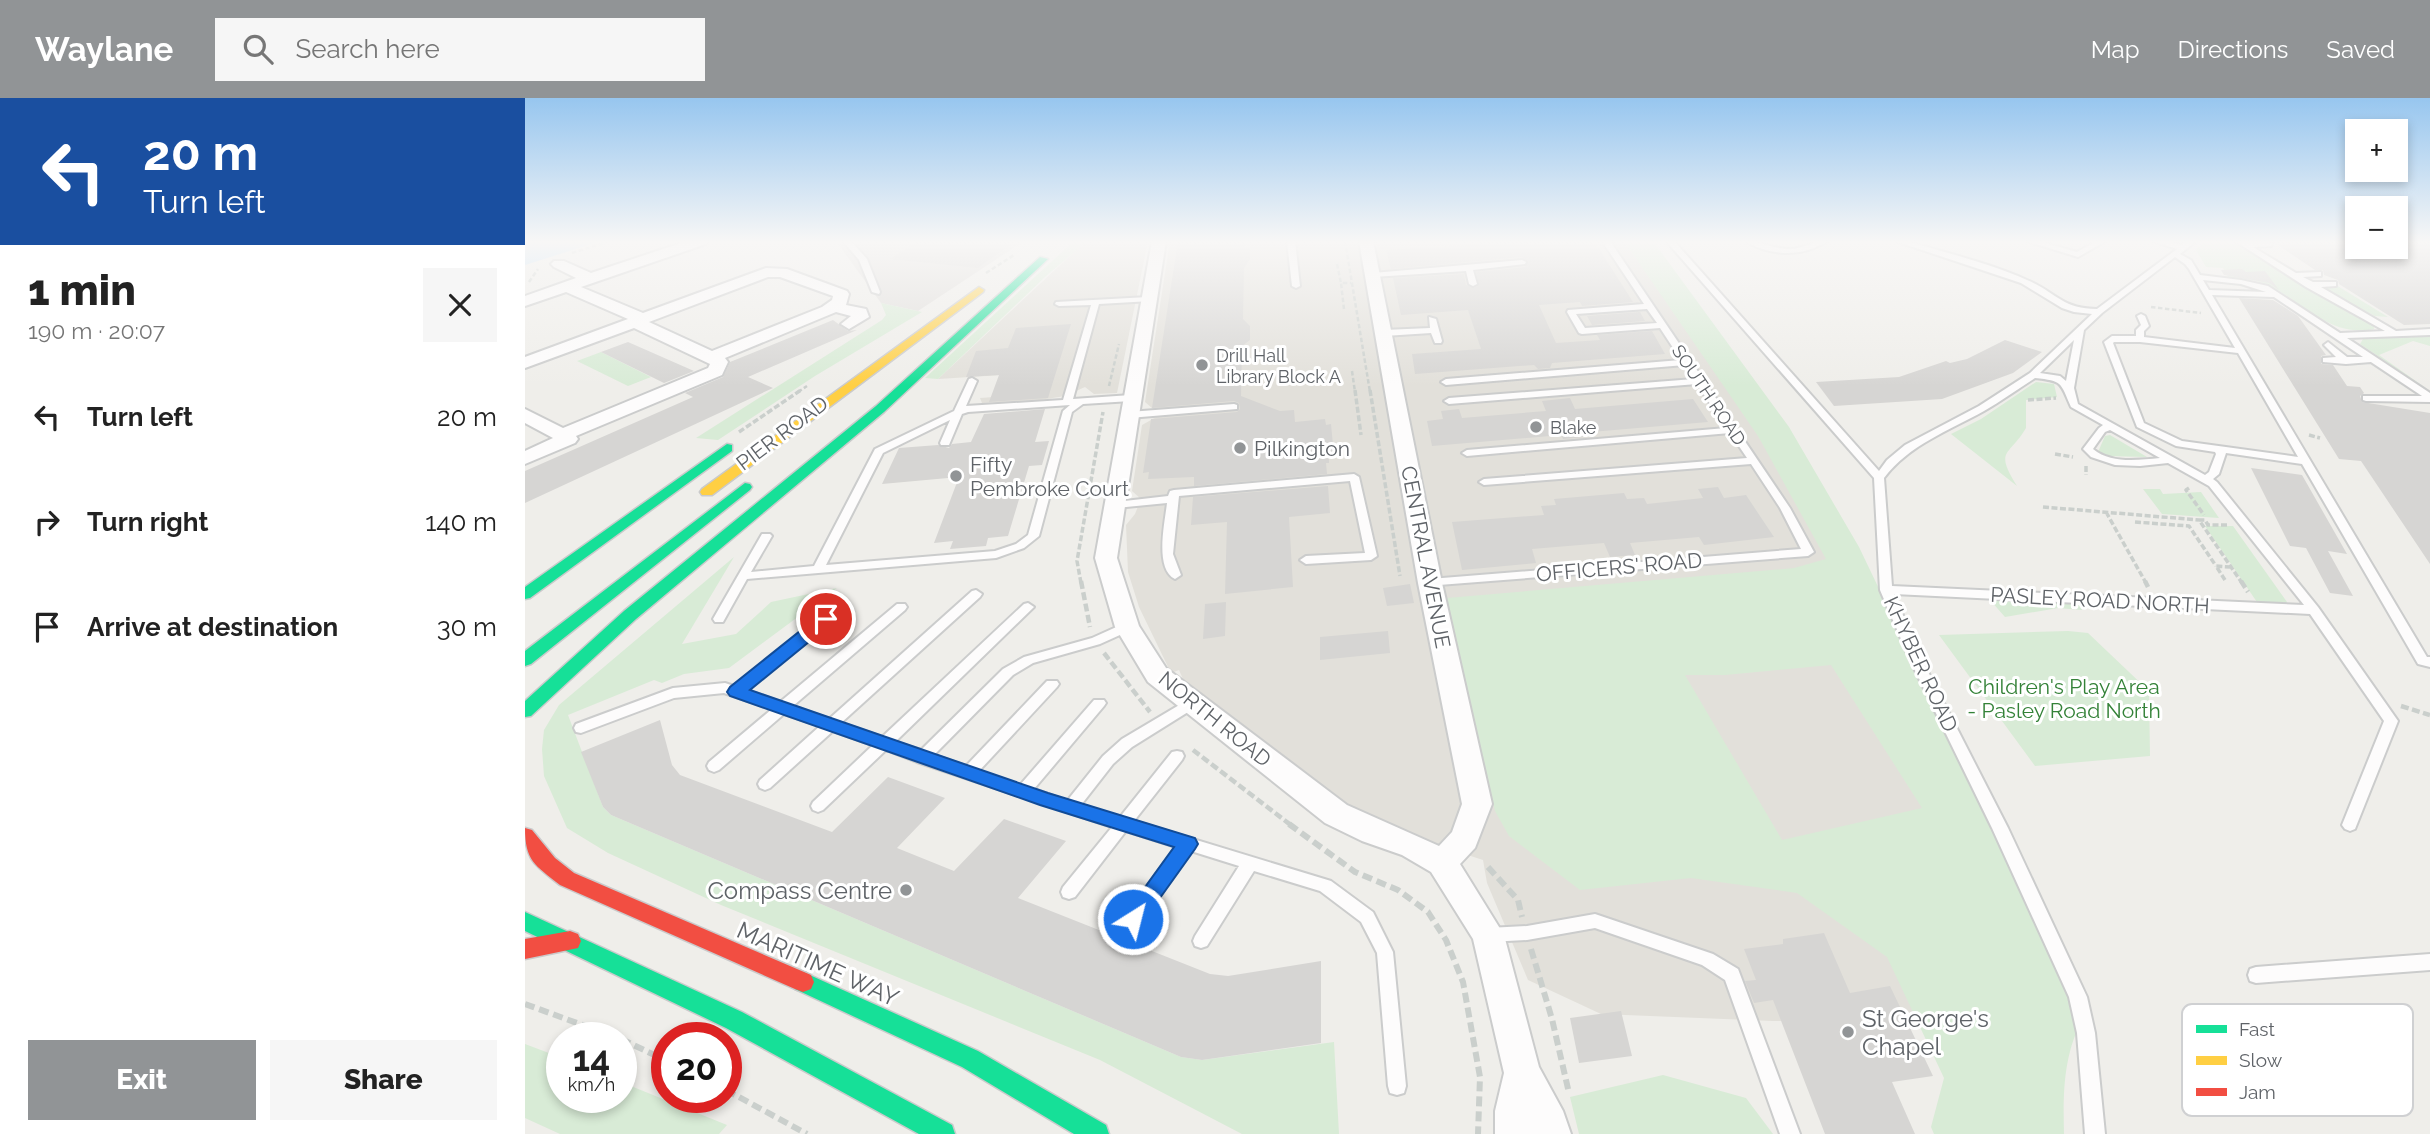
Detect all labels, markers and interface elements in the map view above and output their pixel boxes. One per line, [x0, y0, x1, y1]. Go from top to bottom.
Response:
search box [215, 18, 705, 81]
text: Waylane [35, 30, 173, 69]
icon: search [239, 30, 277, 68]
text: Search here [295, 34, 440, 64]
text: Map [2091, 35, 2140, 64]
text: Directions [2178, 35, 2288, 64]
text: Saved [2326, 35, 2395, 64]
map controls [2345, 119, 2408, 259]
button: + [2345, 119, 2408, 182]
text: 20 m [143, 124, 258, 181]
icon: left [28, 126, 119, 217]
text: Turn left [143, 183, 265, 220]
button: − [2345, 196, 2408, 259]
text: 1 min [28, 266, 136, 315]
button: close [423, 268, 497, 342]
text: 190 m · 20:07 [28, 317, 165, 344]
street label: SOUTH ROAD [1668, 341, 1750, 449]
place label: Drill Hall Library Block A [1216, 345, 1341, 387]
marker: Drill Hall Library Block A [1194, 357, 1210, 373]
street label: PIER ROAD [731, 390, 833, 476]
icon: left [28, 398, 66, 436]
text: Turn left [87, 402, 193, 432]
text: 20 m [437, 402, 497, 432]
place label: Blake [1550, 417, 1597, 438]
marker: Blake [1528, 419, 1544, 435]
place label: Pilkington [1254, 436, 1350, 461]
marker: Pilkington [1232, 440, 1248, 456]
place label: Fifty Pembroke Court [970, 452, 1129, 501]
street label: CENTRAL AVENUE [1396, 464, 1456, 650]
marker: Fifty Pembroke Court [948, 468, 964, 484]
icon: right [28, 503, 66, 541]
text: Turn right [87, 507, 208, 537]
text: 140 m [425, 507, 497, 537]
street label: OFFICERS' ROAD [1535, 547, 1703, 587]
street label: PASLEY ROAD NORTH [1990, 582, 2210, 618]
pin [796, 589, 856, 649]
street label: KHYBER ROAD [1879, 592, 1963, 736]
icon: arrive [807, 600, 845, 638]
icon: arrive [28, 608, 66, 646]
text: Arrive at destination [87, 612, 338, 642]
text: 30 m [437, 612, 497, 642]
street label: NORTH ROAD [1154, 666, 1276, 772]
park label: Children's Play Area - Pasley Road North [1967, 674, 2161, 723]
place label: Compass Centre [707, 876, 892, 905]
marker: Compass Centre [898, 882, 914, 898]
position arrow [1096, 882, 1170, 956]
street label: MARITIME WAY [733, 915, 904, 1013]
place label: St George's Chapel [1862, 1004, 1989, 1061]
legend [2182, 1004, 2413, 1116]
text: Fast [2239, 1018, 2275, 1040]
speed limit sign: 20 [651, 1022, 742, 1113]
marker: St George's Chapel [1840, 1024, 1856, 1040]
text: 14 [573, 1038, 610, 1079]
button: Exit [28, 1040, 256, 1120]
button: Share [270, 1040, 497, 1120]
text: Slow [2239, 1049, 2283, 1071]
text: km/h [568, 1074, 615, 1095]
text: Jam [2239, 1081, 2276, 1103]

